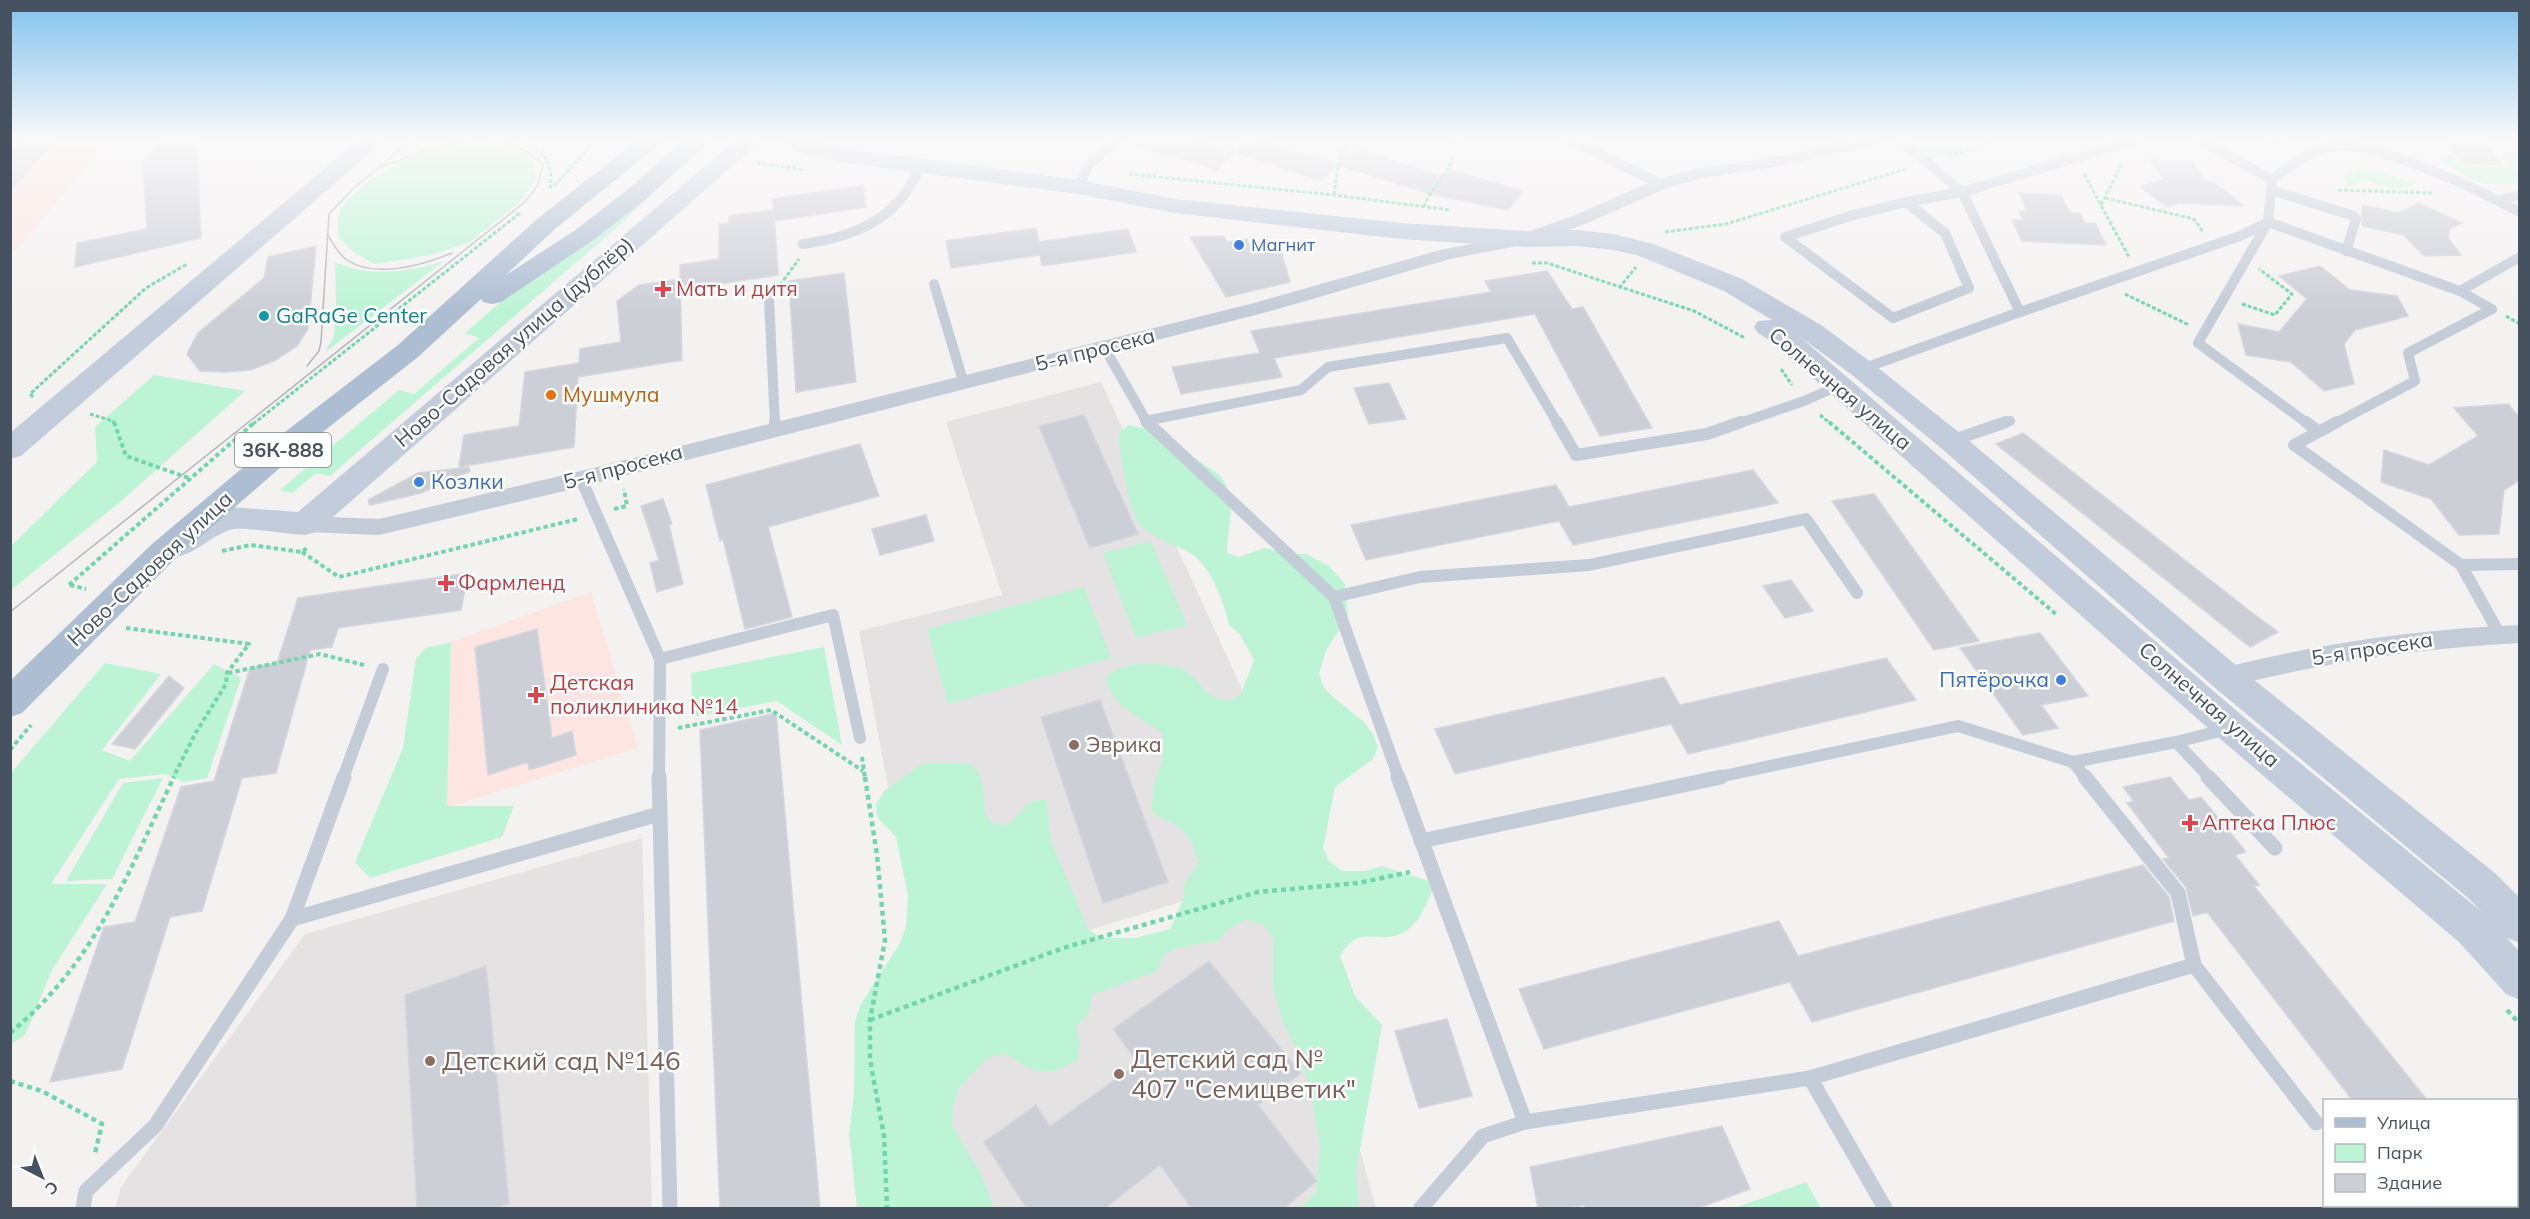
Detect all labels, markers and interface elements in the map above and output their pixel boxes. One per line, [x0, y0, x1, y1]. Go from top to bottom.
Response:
street label: Ново-Садовая улица (дублёр) [389, 231, 638, 452]
place label: Магнит [1251, 233, 1316, 256]
marker: Магнит [1232, 238, 1246, 252]
place label: Мать и дитя [676, 275, 798, 301]
marker: Мать и дитя [654, 280, 672, 298]
place label: GaRaGe Center [276, 302, 427, 328]
marker: GaRaGe Center [257, 309, 271, 323]
street label: Солнечная улица [1764, 321, 1917, 455]
street label: 5-я просека [1032, 322, 1157, 376]
place label: Мушмула [563, 381, 660, 407]
marker: Мушмула [544, 388, 558, 402]
road number: 36К-888 [235, 433, 331, 467]
street label: 5-я просека [560, 438, 685, 494]
place label: Козлки [431, 468, 504, 494]
marker: Козлки [412, 475, 426, 489]
street label: Ново-Садовая улица [61, 485, 237, 651]
place label: Фармленд [458, 569, 565, 595]
marker: Фармленд [439, 576, 453, 590]
street label: 5-я просека [2309, 626, 2434, 670]
street label: Солнечная улица [2134, 636, 2285, 772]
place label: Пятёрочка [1939, 666, 2049, 692]
place label: Детская поликлиника №14 [550, 669, 738, 719]
marker: Пятёрочка [2054, 673, 2068, 687]
marker: Детская поликлиника №14 [527, 686, 545, 704]
place label: Эврика [1086, 731, 1162, 757]
marker: Эврика [1067, 738, 1081, 752]
place label: Аптека Плюс [2202, 809, 2336, 835]
marker: Аптека Плюс [2183, 816, 2197, 830]
place label: Детский сад № 407 "Семицветик" [1131, 1042, 1356, 1105]
place label: Детский сад №146 [442, 1044, 681, 1077]
marker: Детский сад №146 [423, 1054, 437, 1068]
marker: Детский сад № 407 "Семицветик" [1112, 1067, 1126, 1081]
legend [2323, 1099, 2518, 1207]
text: Улица [2376, 1111, 2431, 1134]
text: Парк [2377, 1141, 2423, 1164]
north arrow [12, 1147, 72, 1207]
text: Здание [2377, 1171, 2442, 1194]
text: С [41, 1177, 63, 1199]

